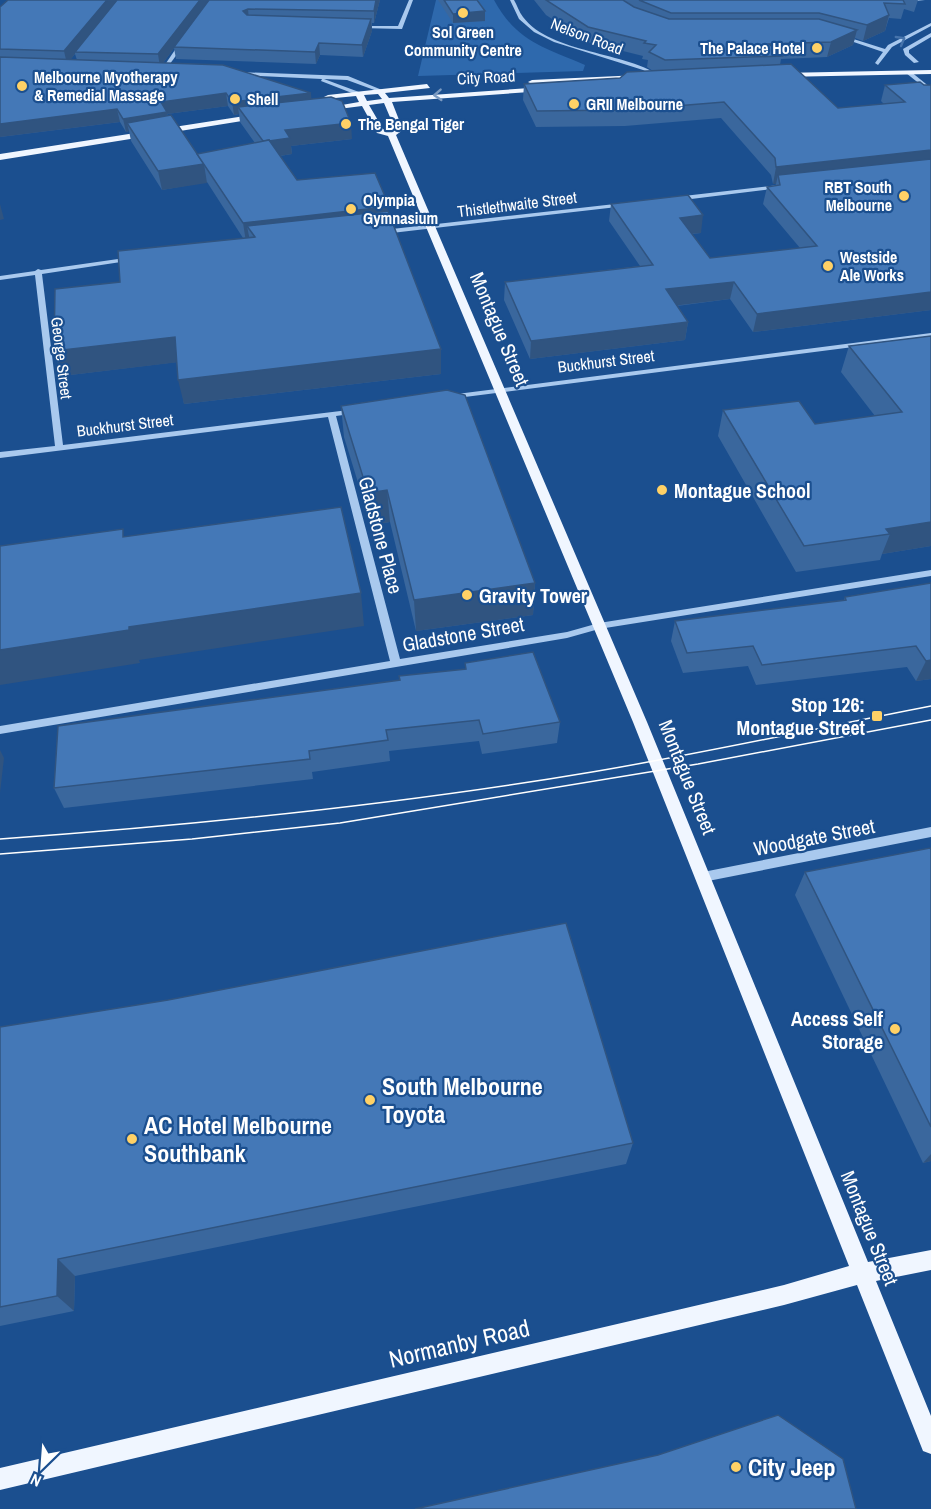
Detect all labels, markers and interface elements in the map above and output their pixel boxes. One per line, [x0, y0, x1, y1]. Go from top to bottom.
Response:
marker: Sol Green Community Centre [456, 6, 470, 20]
street label: Nelson Road [548, 12, 626, 60]
place label: Sol Green Community Centre [404, 21, 522, 61]
one-way arrow [895, 35, 905, 47]
place label: The Palace Hotel [700, 37, 805, 59]
marker: The Palace Hotel [810, 41, 824, 55]
street label: City Road [456, 64, 516, 90]
place label: Melbourne Myotherapy & Remedial Massage [34, 66, 178, 106]
marker: Melbourne Myotherapy & Remedial Massage [15, 79, 29, 93]
place label: Shell [247, 88, 278, 110]
one-way arrow [434, 88, 443, 101]
marker: Shell [228, 92, 242, 106]
place label: GRII Melbourne [586, 93, 683, 115]
marker: GRII Melbourne [567, 97, 581, 111]
place label: The Bengal Tiger [358, 113, 465, 135]
marker: The Bengal Tiger [339, 117, 353, 131]
place label: RBT South Melbourne [824, 176, 892, 216]
street label: Thistlethwaite Street [456, 186, 578, 222]
place label: Olympia Gymnasium [363, 189, 438, 229]
marker: RBT South Melbourne [897, 189, 911, 203]
marker: Olympia Gymnasium [344, 202, 358, 216]
place label: Westside Ale Works [840, 246, 904, 286]
marker: Westside Ale Works [821, 259, 835, 273]
street label: Montague Street [464, 268, 536, 390]
street label: George Street [46, 316, 78, 401]
street label: Buckhurst Street [557, 344, 656, 378]
street label: Buckhurst Street [76, 408, 175, 442]
street label: Gladstone Place [352, 473, 410, 597]
place label: Montague School [674, 477, 811, 504]
marker: Montague School [655, 483, 669, 497]
place label: Gravity Tower [479, 582, 588, 609]
marker: Gravity Tower [460, 588, 474, 602]
street label: Gladstone Street [400, 610, 526, 658]
place label: Stop 126: Montague Street [737, 691, 866, 741]
marker: Stop 126: Montague Street [870, 709, 884, 723]
street label: Montague Street [653, 716, 723, 839]
street label: Woodgate Street [751, 812, 877, 862]
place label: Access Self Storage [791, 1005, 884, 1055]
marker: Access Self Storage [888, 1022, 902, 1036]
place label: South Melbourne Toyota [382, 1070, 543, 1130]
marker: South Melbourne Toyota [363, 1093, 377, 1107]
place label: AC Hotel Melbourne Southbank [144, 1109, 332, 1169]
marker: AC Hotel Melbourne Southbank [125, 1132, 139, 1146]
street label: Montague Street [835, 1167, 905, 1290]
street label: Normanby Road [386, 1311, 532, 1375]
north arrow [12, 1437, 72, 1497]
place label: City Jeep [748, 1451, 836, 1483]
marker: City Jeep [729, 1460, 743, 1474]
text: N [27, 1469, 45, 1493]

